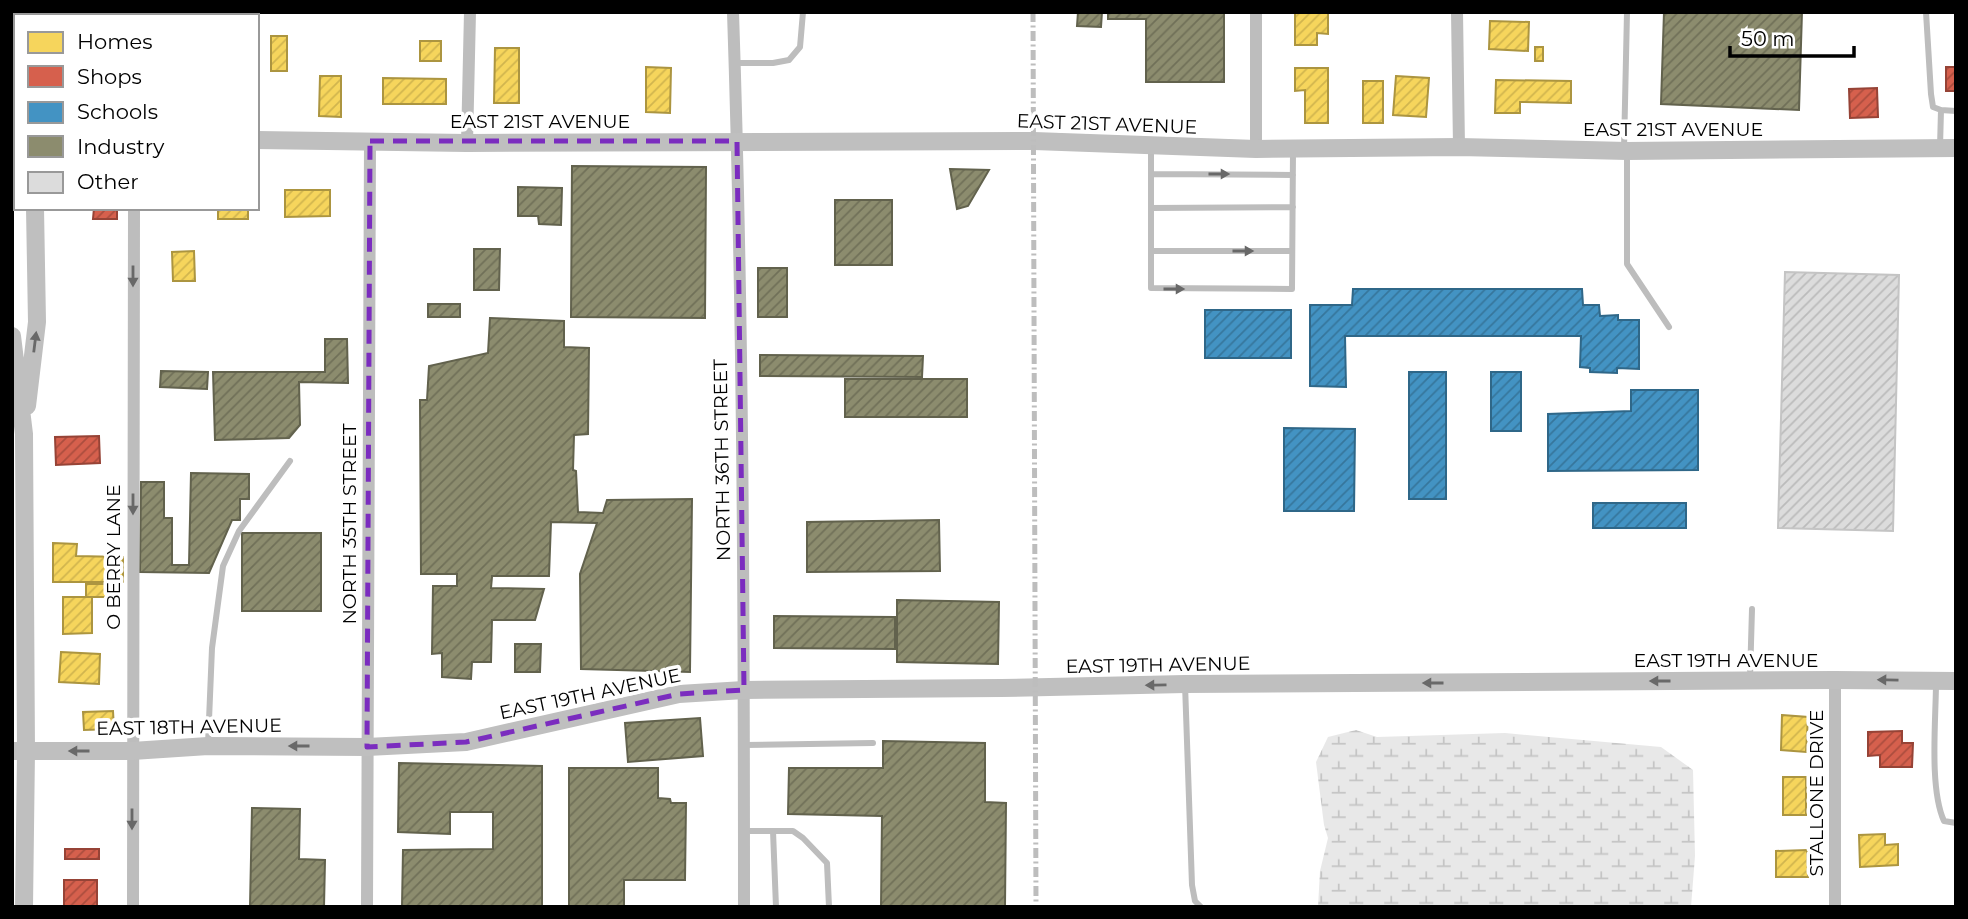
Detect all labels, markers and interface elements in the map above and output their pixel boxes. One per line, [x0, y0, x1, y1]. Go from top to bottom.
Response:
legend [14, 14, 259, 210]
scale bar [1730, 14, 1854, 58]
text: 50 m [1741, 26, 1795, 51]
text: Homes [77, 29, 152, 54]
text: Shops [77, 64, 142, 89]
text: Schools [77, 99, 158, 124]
street label: EAST 21ST AVENUE [1016, 109, 1198, 139]
street label: EAST 21ST AVENUE [450, 110, 630, 133]
street label: EAST 21ST AVENUE [1583, 118, 1763, 141]
text: Industry [77, 134, 165, 159]
one-way arrow [1208, 168, 1230, 180]
text: Other [77, 169, 139, 194]
one-way arrow [1233, 245, 1255, 257]
one-way arrow [127, 266, 139, 288]
one-way arrow [1164, 283, 1186, 294]
one-way arrow [29, 330, 40, 352]
street label: NORTH 36TH STREET [709, 359, 735, 561]
street label: NORTH 35TH STREET [338, 423, 361, 625]
street label: O BERRY LANE [102, 484, 125, 630]
one-way arrow [127, 493, 138, 515]
street label: EAST 19TH AVENUE [1634, 649, 1818, 672]
street label: EAST 19TH AVENUE [1065, 652, 1251, 678]
street label: EAST 19TH AVENUE [497, 664, 683, 724]
one-way arrow [1649, 675, 1671, 687]
one-way arrow [1876, 675, 1898, 686]
one-way arrow [1421, 677, 1443, 688]
one-way arrow [1145, 679, 1167, 691]
street label: STALLONE DRIVE [1805, 709, 1828, 877]
street label: EAST 18TH AVENUE [96, 714, 282, 740]
one-way arrow [288, 740, 310, 752]
one-way arrow [67, 745, 89, 757]
one-way arrow [126, 808, 138, 830]

